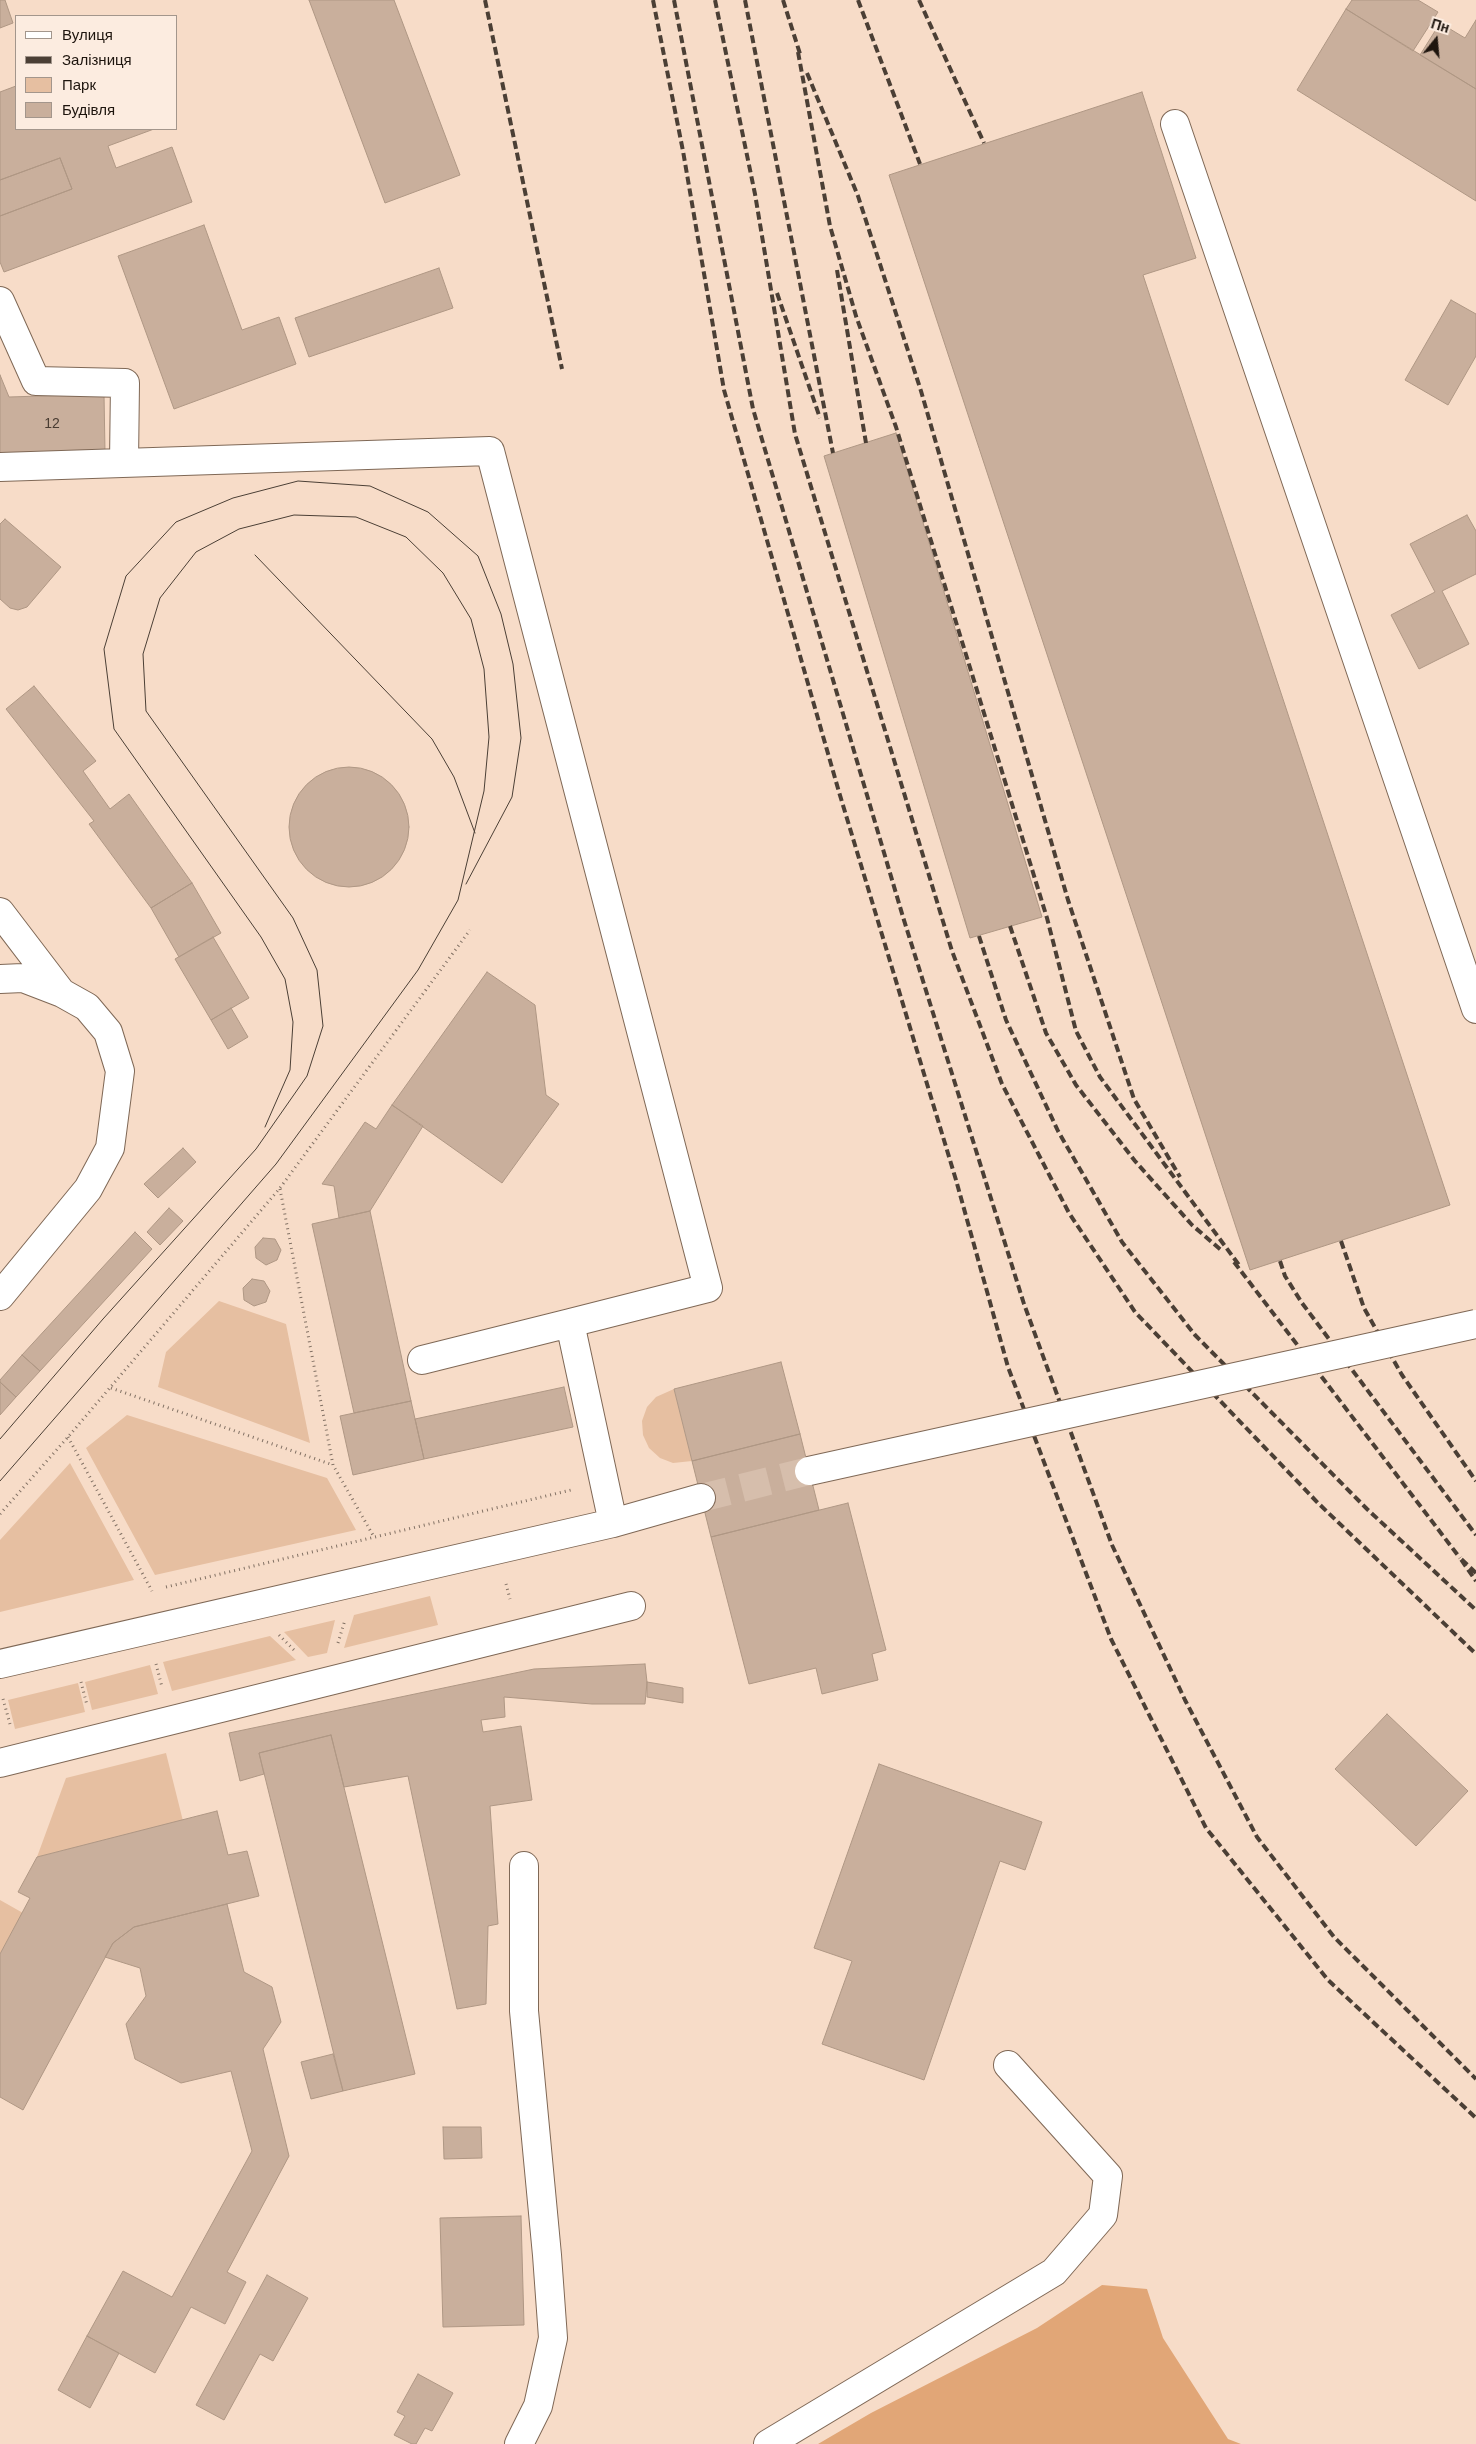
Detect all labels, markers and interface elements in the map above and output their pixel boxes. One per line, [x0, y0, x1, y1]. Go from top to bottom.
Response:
legend [15, 15, 178, 130]
north arrow [1411, 15, 1461, 65]
text: Пн [1429, 15, 1452, 36]
text: Вулиця [62, 26, 113, 43]
text: Залізниця [62, 51, 132, 68]
text: Парк [62, 76, 96, 93]
text: Будівля [62, 101, 115, 118]
house number: 12 [44, 416, 60, 432]

